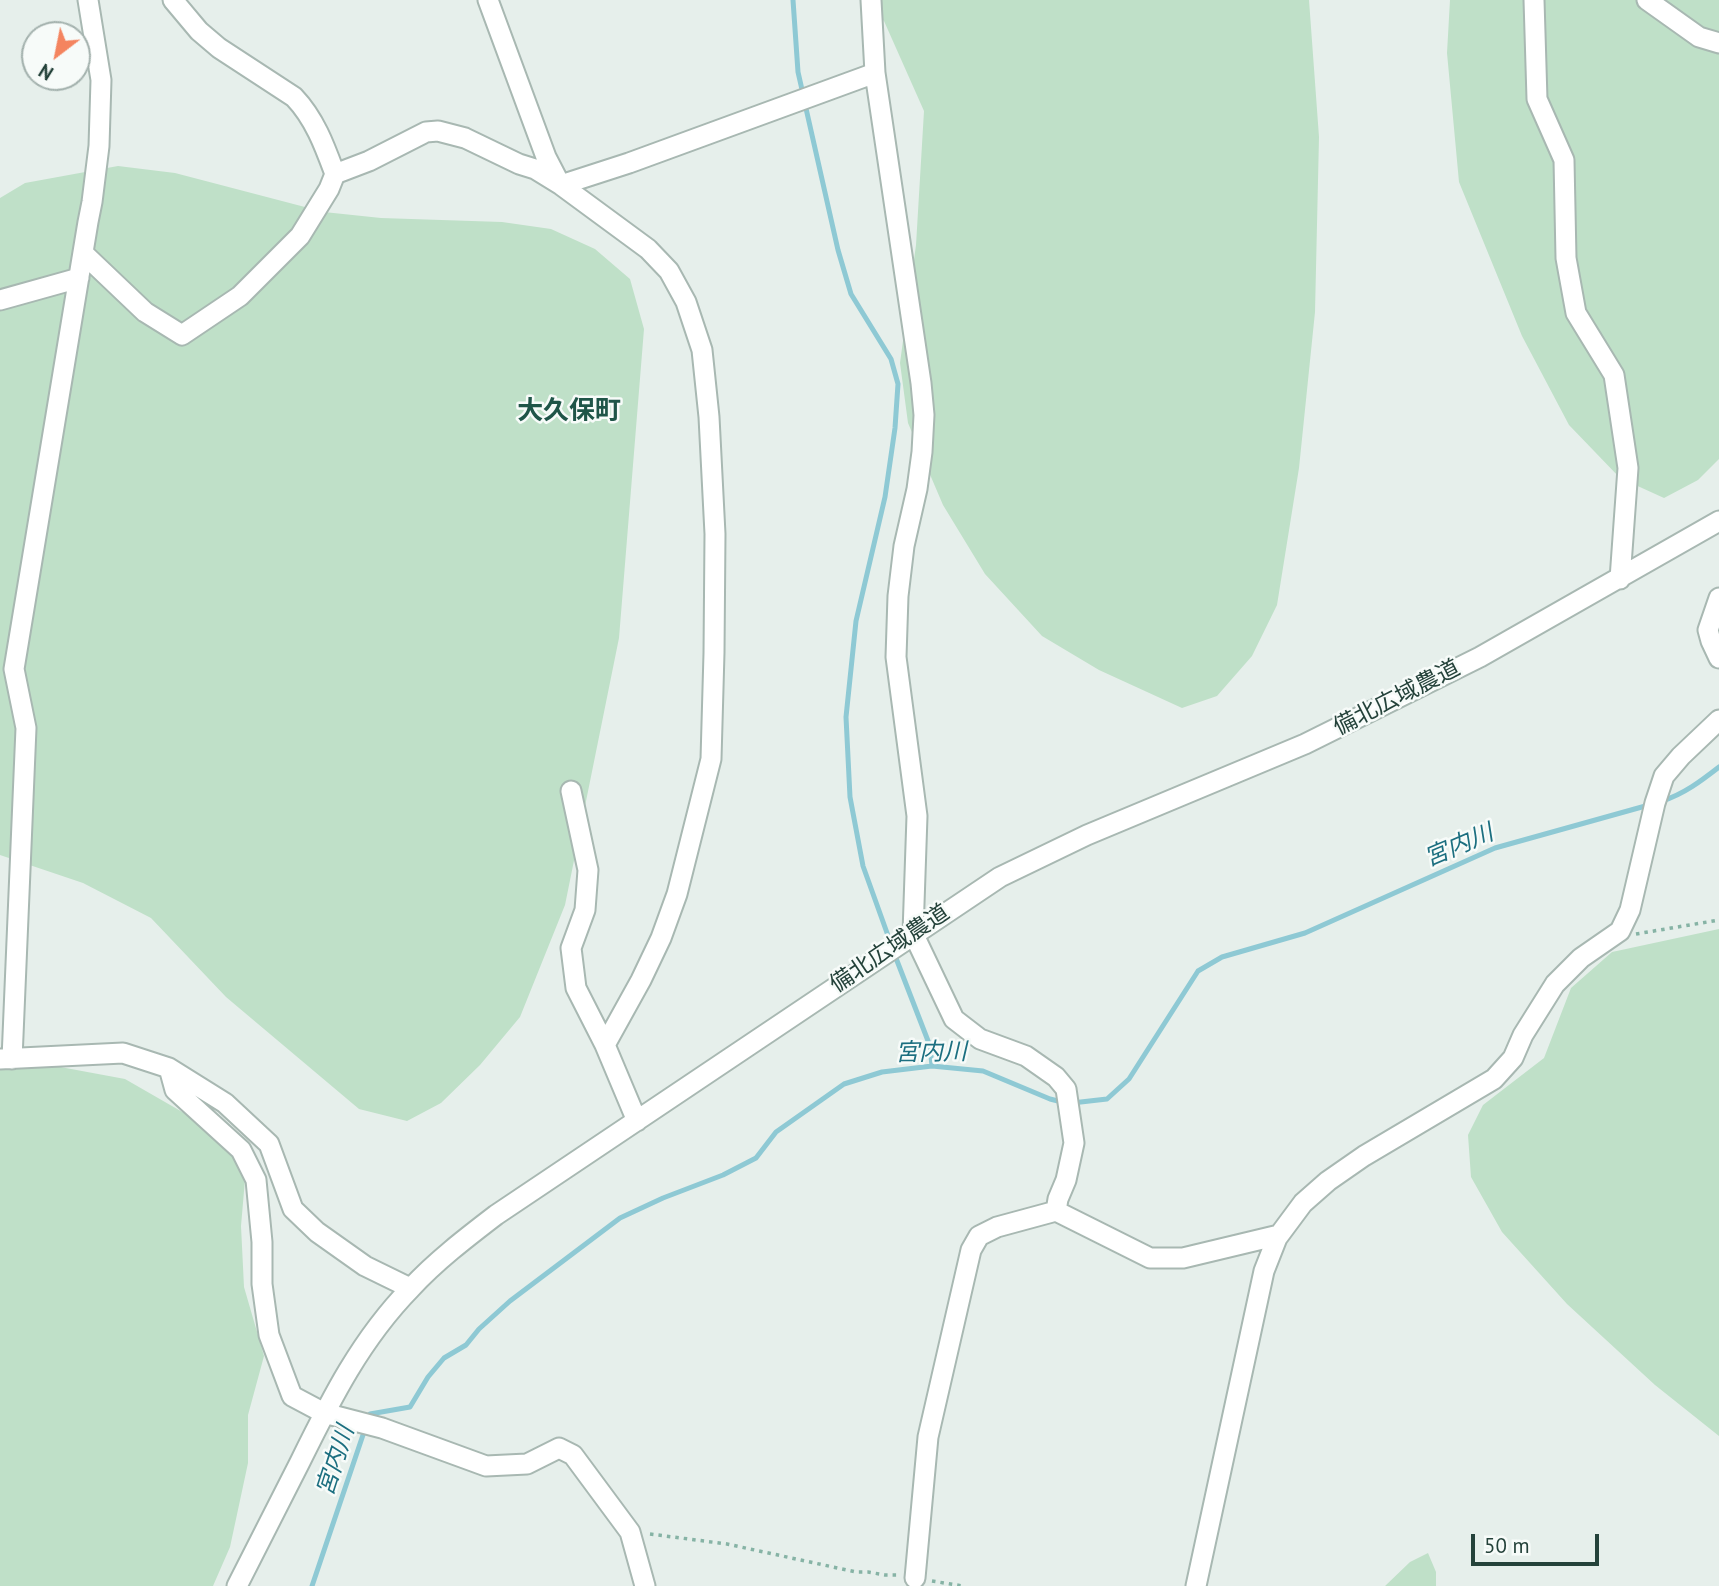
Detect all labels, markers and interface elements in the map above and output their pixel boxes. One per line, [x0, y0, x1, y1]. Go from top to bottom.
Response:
north arrow [21, 21, 91, 91]
text: N [34, 59, 58, 86]
district label: 大久保町 [517, 396, 621, 428]
street label: 備北広域農道 [1329, 654, 1465, 742]
water label: 宮内川 [1420, 819, 1498, 873]
street label: 備北広域農道 [825, 899, 955, 999]
water label: 宮内川 [895, 1038, 967, 1068]
water label: 宮内川 [311, 1422, 361, 1500]
scale bar [1474, 1520, 1602, 1564]
text: 50 m [1484, 1532, 1530, 1559]

